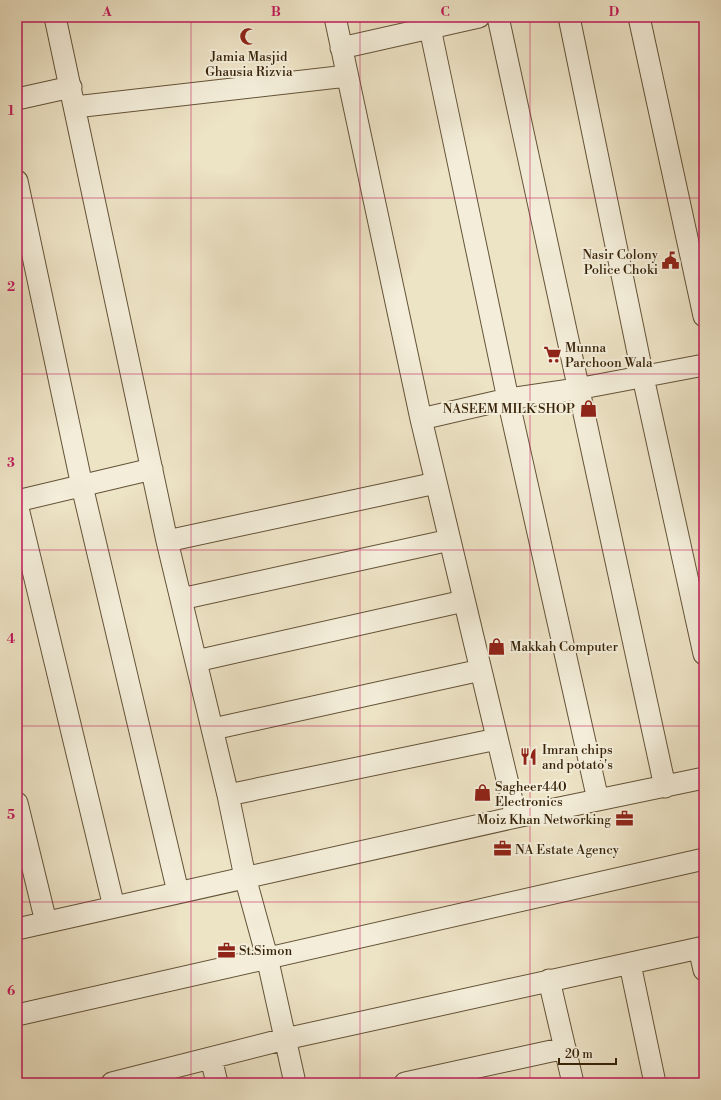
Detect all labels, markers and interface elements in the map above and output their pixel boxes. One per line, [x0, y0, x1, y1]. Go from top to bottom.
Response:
text: A [101, 4, 112, 20]
text: B [271, 4, 281, 20]
text: C [440, 4, 450, 20]
text: D [609, 4, 619, 20]
mosque icon: Jamia Masjid Ghausia Rizvia [239, 27, 259, 47]
place label: Jamia Masjid Ghausia Rizvia [205, 49, 293, 80]
text: 1 [8, 103, 15, 119]
place label: Nasir Colony Police Choki [582, 247, 659, 278]
public building icon: Nasir Colony Police Choki [661, 251, 681, 271]
text: 2 [7, 279, 15, 295]
place label: Munna Parchoon Wala [565, 340, 653, 371]
supermarket icon: Munna Parchoon Wala [542, 344, 562, 364]
shop icon: NASEEM MILK SHOP [578, 398, 598, 418]
place label: NASEEM MILK SHOP [443, 401, 575, 417]
text: 3 [7, 455, 15, 471]
text: 4 [7, 631, 16, 647]
shop icon: Makkah Computer [487, 636, 507, 656]
place label: Makkah Computer [510, 639, 619, 655]
place label: Imran chips and potato's [542, 742, 613, 773]
restaurant icon: Imran chips and potato's [519, 746, 539, 766]
place label: Sagheer440 Electronics [495, 779, 567, 810]
shop icon: Sagheer440 Electronics [472, 783, 492, 803]
text: 5 [7, 807, 15, 823]
office icon: Moiz Khan Networking [614, 809, 634, 829]
place label: Moiz Khan Networking [477, 812, 611, 828]
office icon: NA Estate Agency [492, 839, 512, 859]
place label: NA Estate Agency [515, 842, 620, 858]
office icon: St.Simon [216, 940, 236, 960]
place label: St.Simon [239, 943, 292, 959]
text: 6 [7, 983, 15, 999]
scale bar [559, 1040, 616, 1066]
text: 20 m [565, 1047, 593, 1062]

